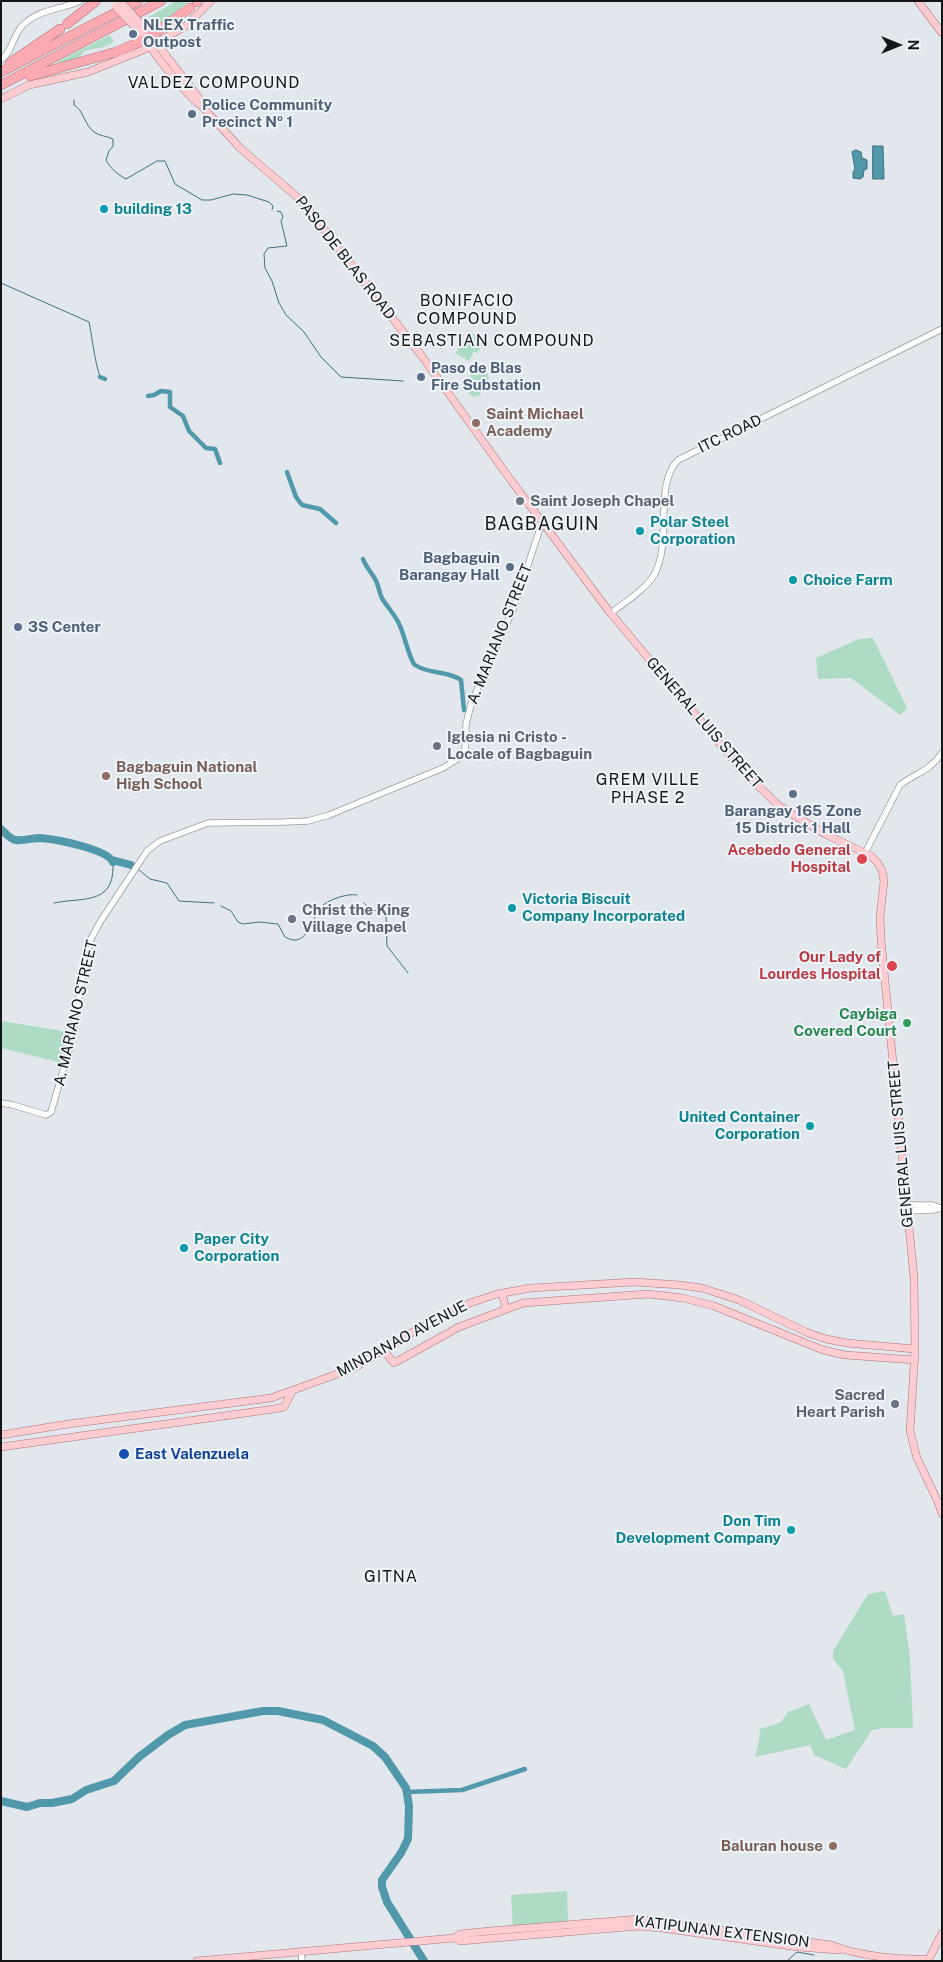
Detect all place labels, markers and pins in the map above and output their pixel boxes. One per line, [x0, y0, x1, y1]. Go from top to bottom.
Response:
place label: NLEX Traffic Outpost [143, 16, 235, 51]
marker: NLEX Traffic Outpost [127, 28, 139, 40]
place label: Police Community Precinct № 1 [202, 96, 332, 131]
marker: Police Community Precinct № 1 [186, 108, 198, 120]
place label: building 13 [114, 200, 192, 218]
marker: building 13 [98, 203, 110, 215]
place label: Paso de Blas Fire Substation [431, 359, 541, 394]
marker: Paso de Blas Fire Substation [415, 371, 427, 383]
place label: Saint Michael Academy [486, 405, 584, 440]
marker: Saint Michael Academy [470, 417, 482, 429]
place label: Saint Joseph Chapel [530, 492, 674, 510]
marker: Saint Joseph Chapel [514, 495, 526, 507]
place label: Polar Steel Corporation [650, 513, 735, 548]
marker: Polar Steel Corporation [634, 525, 646, 537]
place label: Bagbaguin Barangay Hall [399, 549, 500, 584]
marker: Bagbaguin Barangay Hall [504, 561, 516, 573]
place label: Choice Farm [803, 571, 893, 589]
marker: Choice Farm [787, 574, 799, 586]
place label: 3S Center [28, 618, 101, 636]
marker: 3S Center [12, 621, 24, 633]
place label: Iglesia ni Cristo - Locale of Bagbaguin [447, 728, 592, 763]
marker: Iglesia ni Cristo - Locale of Bagbaguin [431, 740, 443, 752]
place label: Bagbaguin National High School [116, 758, 257, 793]
marker: Bagbaguin National High School [100, 770, 112, 782]
marker: Barangay 165 Zone 15 District 1 Hall [787, 788, 799, 800]
place label: Barangay 165 Zone 15 District 1 Hall [724, 802, 862, 837]
place label: Acebedo General Hospital [728, 841, 851, 876]
marker: Acebedo General Hospital [855, 852, 869, 866]
place label: Victoria Biscuit Company Incorporated [522, 890, 685, 925]
place label: Christ the King Village Chapel [302, 901, 410, 936]
marker: Victoria Biscuit Company Incorporated [506, 902, 518, 914]
marker: Christ the King Village Chapel [286, 913, 298, 925]
place label: Our Lady of Lourdes Hospital [759, 948, 881, 983]
marker: Our Lady of Lourdes Hospital [885, 959, 899, 973]
place label: Caybiga Covered Court [794, 1005, 897, 1040]
marker: Caybiga Covered Court [901, 1017, 913, 1029]
place label: United Container Corporation [679, 1108, 800, 1143]
marker: United Container Corporation [804, 1120, 816, 1132]
place label: Paper City Corporation [194, 1230, 279, 1265]
marker: Paper City Corporation [178, 1242, 190, 1254]
place label: Sacred Heart Parish [796, 1386, 885, 1421]
marker: Sacred Heart Parish [889, 1398, 901, 1410]
place label: East Valenzuela [135, 1445, 249, 1463]
marker: East Valenzuela [117, 1447, 131, 1461]
place label: Don Tim Development Company [616, 1512, 781, 1547]
marker: Don Tim Development Company [785, 1524, 797, 1536]
place label: Baluran house [721, 1837, 823, 1855]
marker: Baluran house [827, 1840, 839, 1852]

